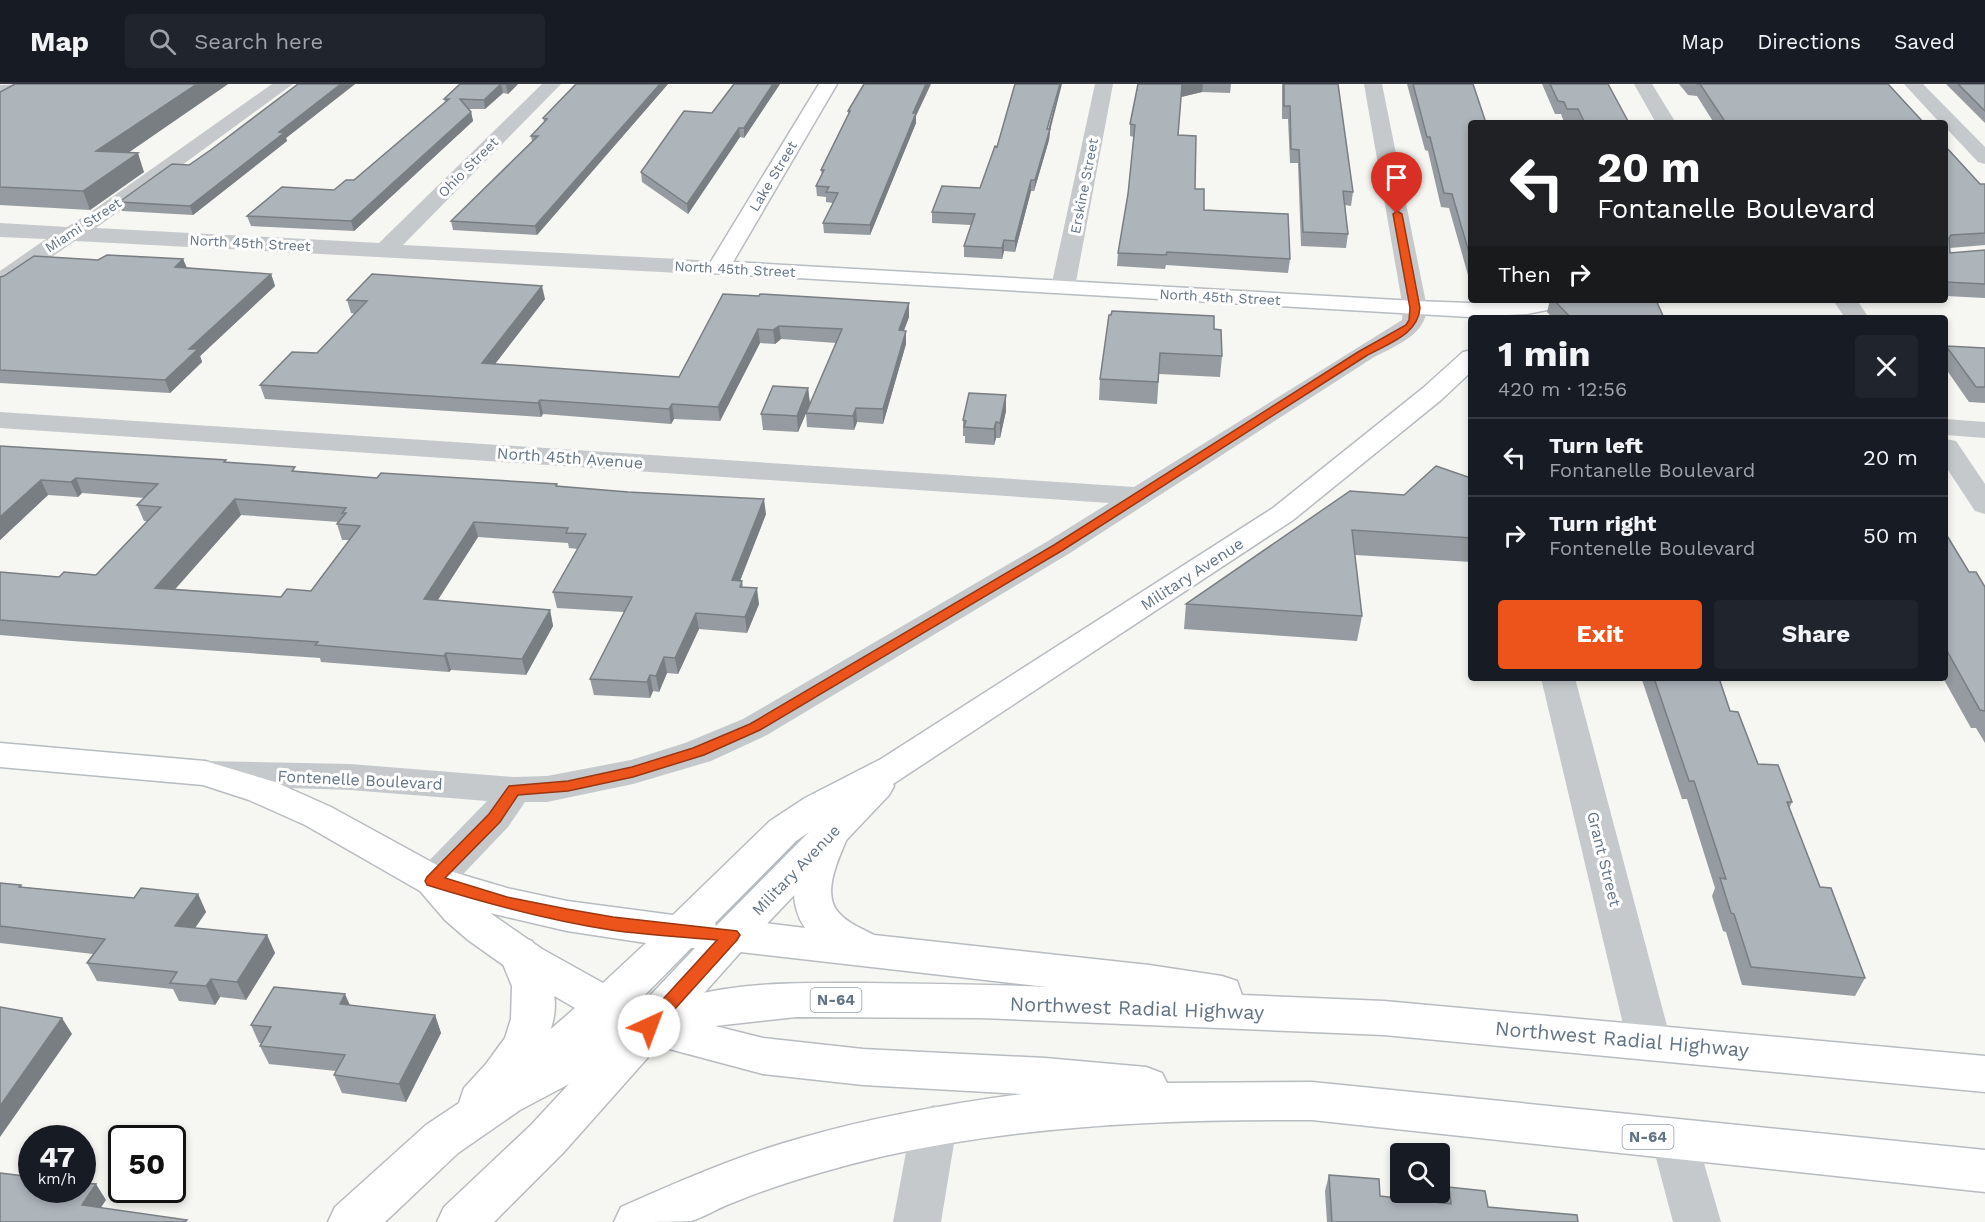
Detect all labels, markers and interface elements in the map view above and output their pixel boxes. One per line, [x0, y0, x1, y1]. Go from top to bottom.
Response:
search box [125, 14, 545, 68]
text: Map [30, 25, 89, 58]
icon: search [146, 25, 179, 58]
text: Search here [194, 29, 323, 54]
text: Map [1681, 29, 1724, 54]
text: Directions [1757, 29, 1861, 54]
text: Saved [1894, 29, 1955, 54]
street label: Ohio Street [435, 134, 501, 200]
street label: Erskine Street [1067, 137, 1101, 235]
street label: Lake Street [746, 138, 800, 214]
text: 20 m [1597, 143, 1701, 192]
icon: left [1498, 144, 1576, 222]
pin [1371, 152, 1422, 214]
icon: arrive [1380, 161, 1413, 194]
text: Fontanelle Boulevard [1597, 193, 1875, 225]
street label: Miami Street [42, 194, 124, 256]
street label: North 45th Street [189, 232, 311, 254]
street label: North 45th Street [674, 258, 796, 280]
icon: right [1563, 258, 1596, 291]
text: Then [1498, 262, 1551, 287]
street label: North 45th Street [1159, 286, 1281, 308]
text: 1 min [1498, 333, 1590, 375]
button: close [1855, 335, 1918, 398]
text: 420 m · 12:56 [1498, 377, 1627, 401]
text: Turn left [1549, 433, 1643, 458]
icon: left [1498, 441, 1531, 474]
street label: North 45th Avenue [496, 443, 644, 473]
text: 20 m [1863, 445, 1918, 470]
text: Fontanelle Boulevard [1549, 458, 1755, 482]
text: Turn right [1549, 511, 1656, 536]
icon: right [1498, 519, 1531, 552]
text: 50 m [1863, 523, 1918, 548]
street label: Military Avenue [1137, 534, 1247, 614]
text: Fontenelle Boulevard [1549, 536, 1755, 560]
button: Exit [1498, 600, 1702, 669]
button: Share [1714, 600, 1918, 669]
street label: Fontenelle Boulevard [277, 766, 443, 794]
street label: Grant Street [1583, 810, 1625, 909]
street label: Military Avenue [748, 821, 844, 919]
road number: N-64 [810, 988, 862, 1012]
street label: Northwest Radial Highway [1009, 992, 1265, 1024]
position arrow [617, 994, 681, 1058]
street label: Northwest Radial Highway [1494, 1016, 1751, 1062]
speed limit sign: 50 [108, 1125, 186, 1203]
road number: N-64 [1622, 1125, 1674, 1149]
text: 47 [39, 1139, 75, 1174]
map controls [1390, 1143, 1450, 1203]
button: search [1390, 1143, 1450, 1203]
text: km/h [38, 1170, 76, 1188]

